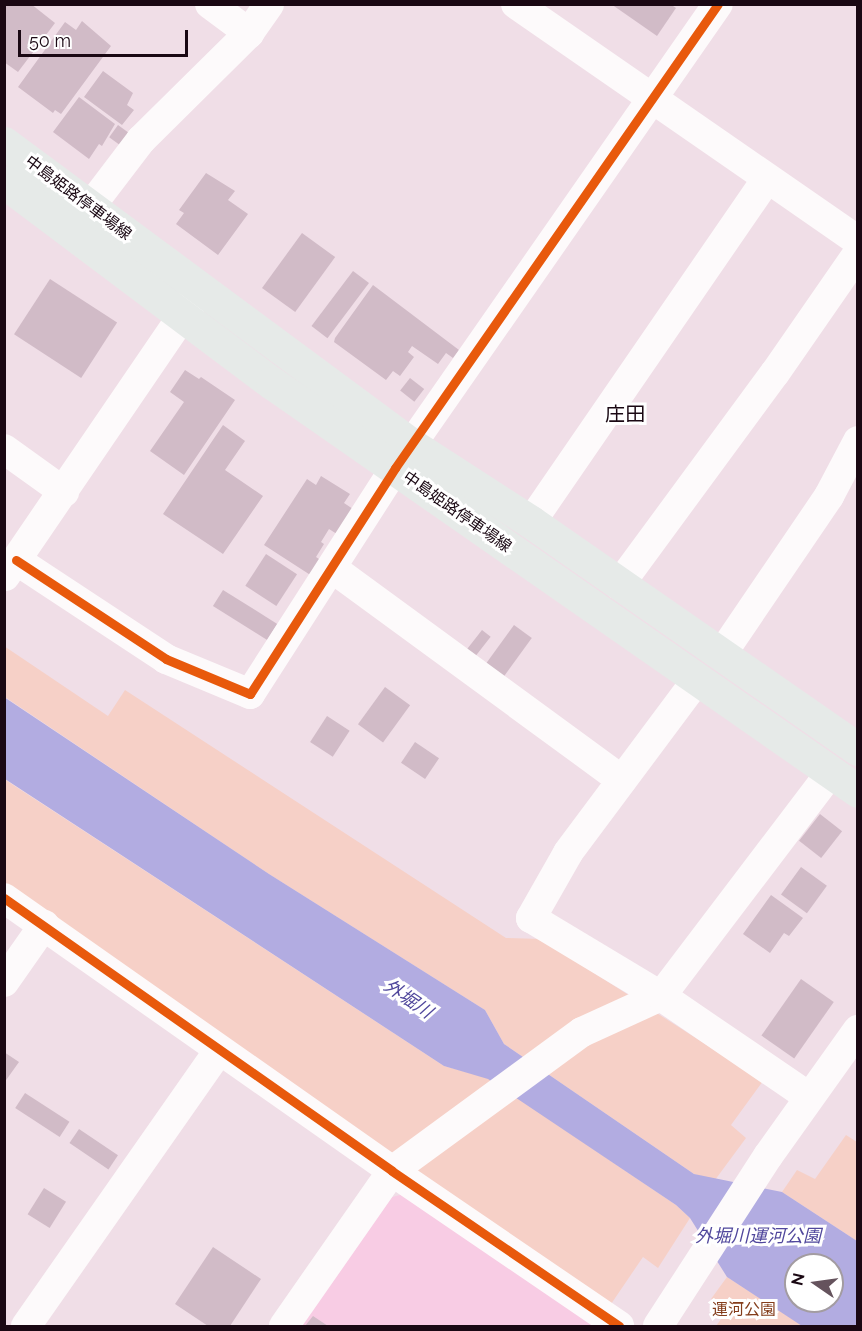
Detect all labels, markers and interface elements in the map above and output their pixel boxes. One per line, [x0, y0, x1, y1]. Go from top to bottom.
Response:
scale bar [21, 18, 190, 56]
text: 50 m [29, 30, 71, 51]
street label: 中島姫路停車場線 [21, 152, 135, 244]
district label: 庄田 [605, 402, 645, 426]
street label: 中島姫路停車場線 [399, 467, 515, 557]
water label: 外堀川 [380, 975, 436, 1023]
water label: 外堀川運河公園 [695, 1225, 821, 1247]
north arrow [784, 1253, 844, 1313]
text: N [787, 1271, 809, 1287]
park label: 運河公園 [712, 1300, 776, 1320]

